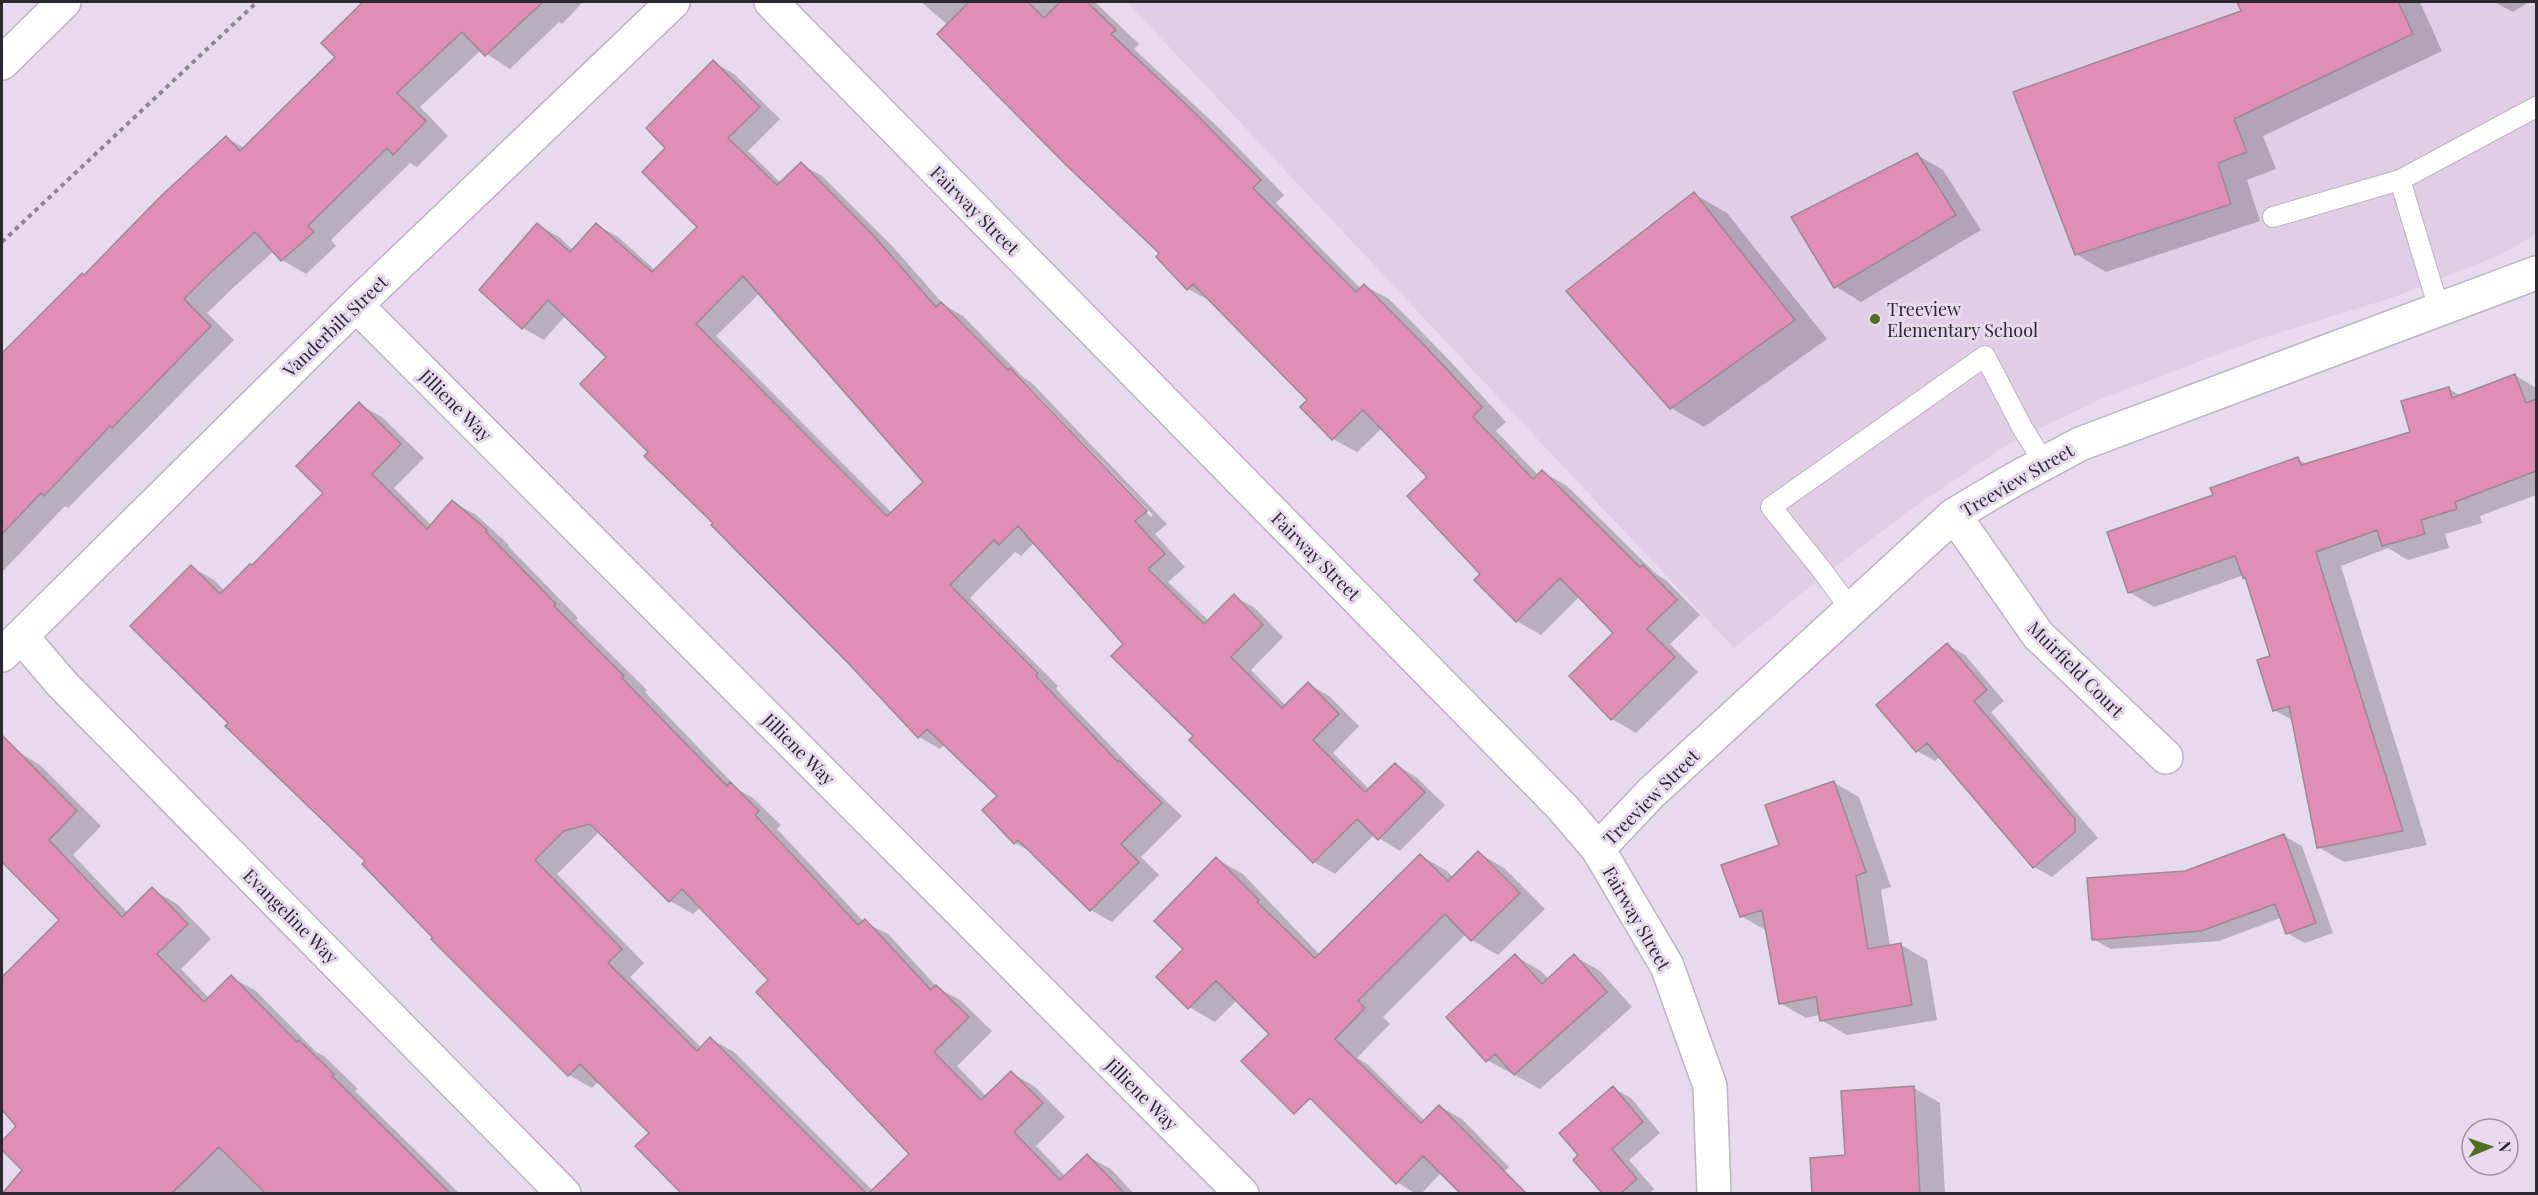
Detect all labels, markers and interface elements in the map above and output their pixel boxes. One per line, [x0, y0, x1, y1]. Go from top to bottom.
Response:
street label: Fairway Street [925, 160, 1025, 260]
street label: Vanderbilt Street [277, 269, 393, 383]
place label: Treeview Elementary School [1887, 297, 2038, 342]
marker: Treeview Elementary School [1868, 312, 1882, 326]
street label: Jilliene Way [414, 363, 497, 446]
street label: Treeview Street [1956, 438, 2078, 522]
street label: Fairway Street [1266, 506, 1366, 606]
street label: Muirfield Court [2023, 616, 2130, 723]
street label: Jilliene Way [757, 707, 840, 790]
street label: Treeview Street [1598, 743, 1705, 850]
street label: Fairway Street [1598, 862, 1677, 975]
street label: Evangeline Way [238, 863, 344, 969]
street label: Jilliene Way [1100, 1052, 1183, 1135]
north arrow [2460, 1117, 2520, 1177]
text: N [2495, 1140, 2516, 1153]

